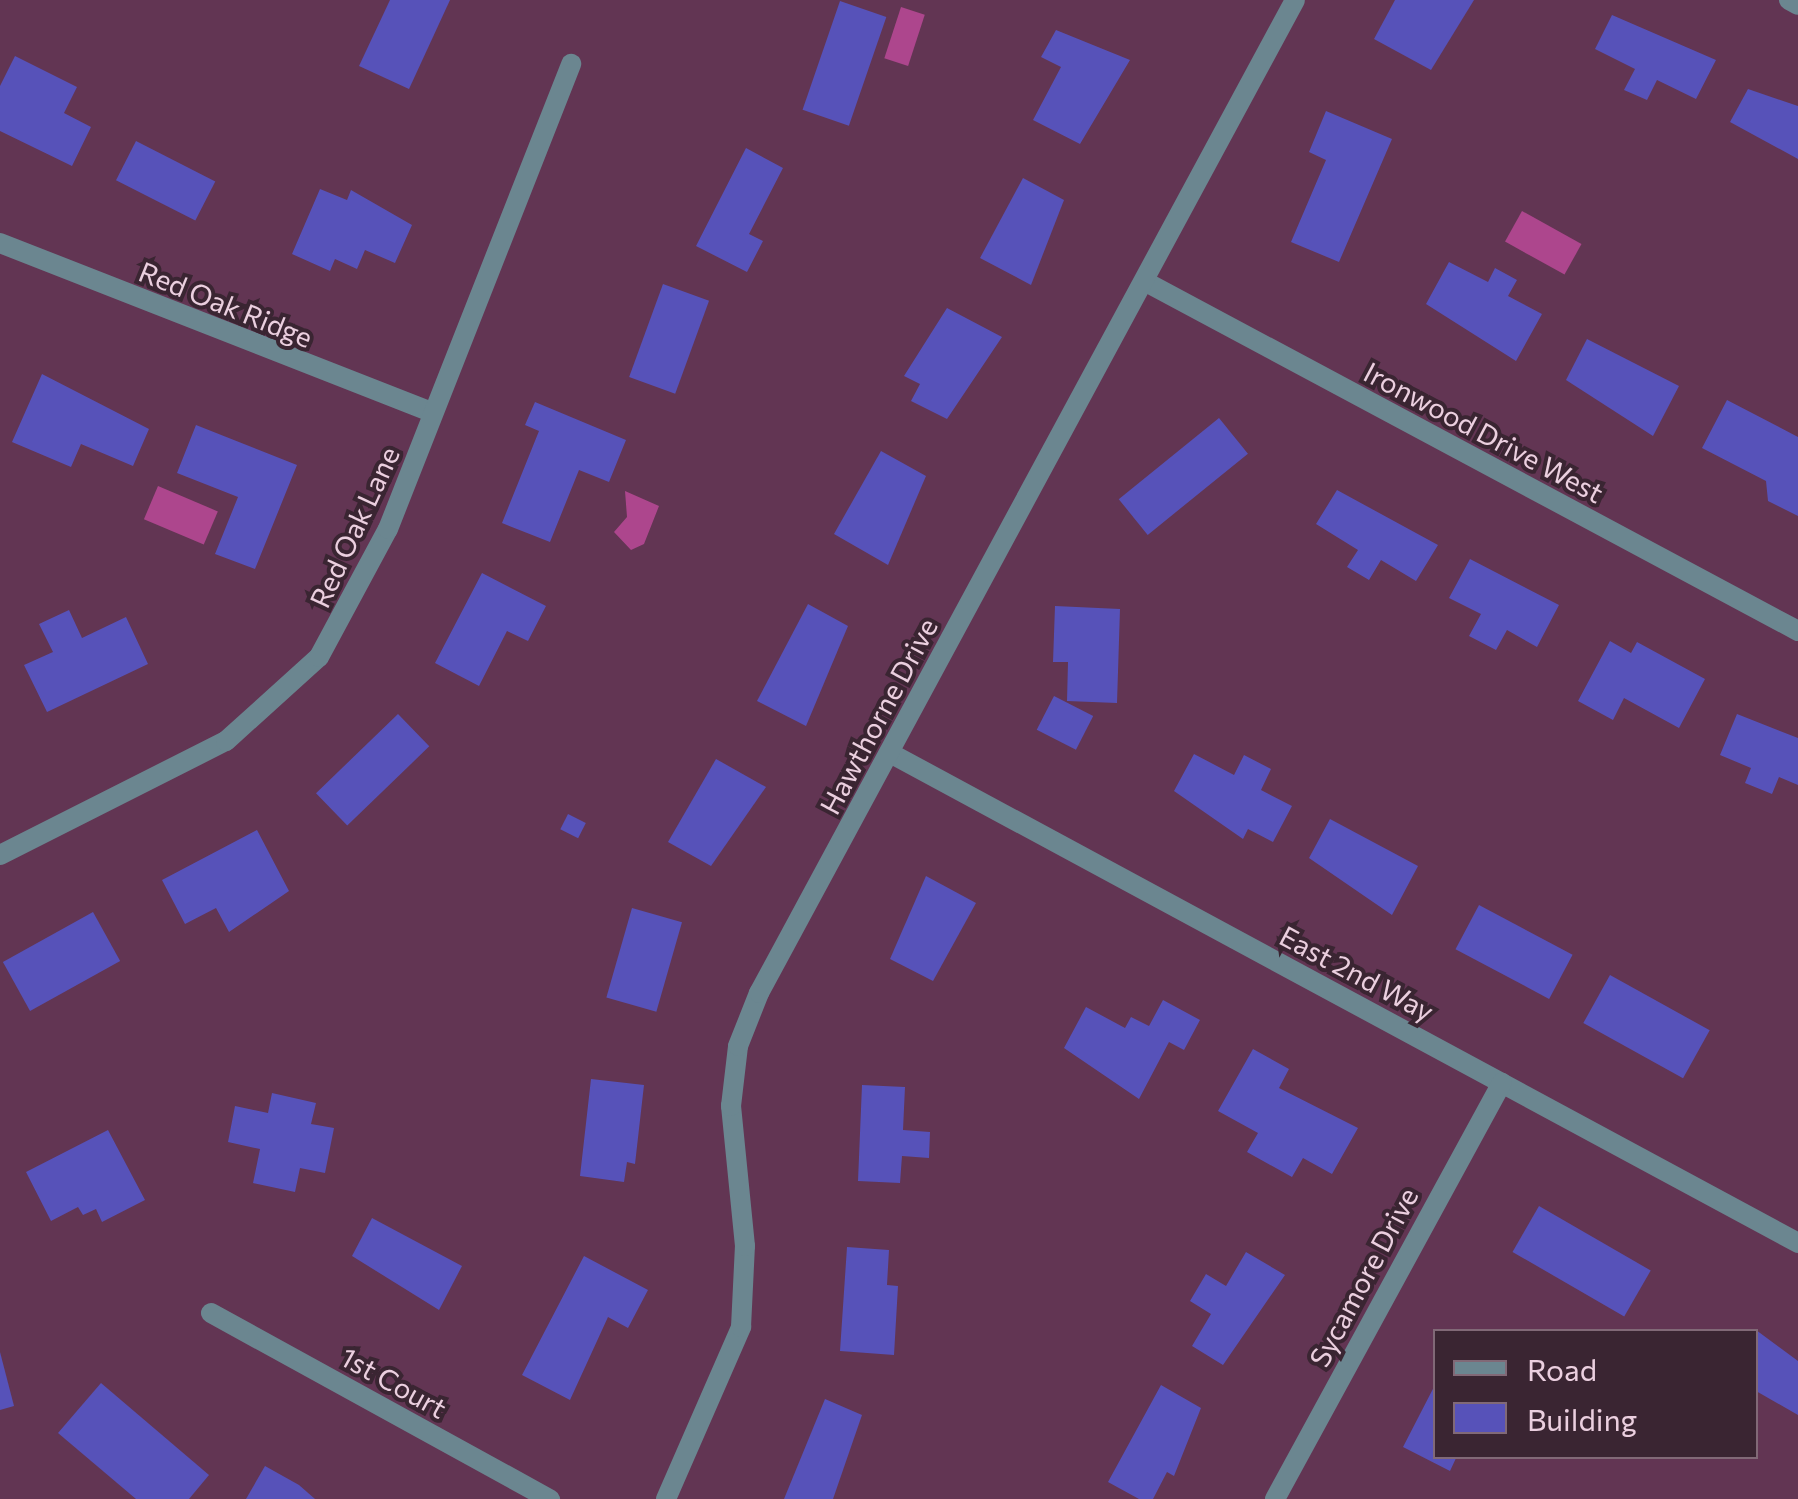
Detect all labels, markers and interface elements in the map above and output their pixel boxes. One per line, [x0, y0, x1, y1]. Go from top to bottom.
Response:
street label: Red Oak Ridge [134, 254, 318, 354]
street label: Ironwood Drive West [1358, 355, 1610, 509]
street label: Red Oak Lane [302, 441, 406, 613]
street label: Hawthorne Drive [812, 612, 944, 820]
street label: East 2nd Way [1274, 918, 1440, 1028]
street label: Sycamore Drive [1302, 1182, 1424, 1372]
legend [1433, 1329, 1758, 1459]
street label: 1st Court [335, 1339, 453, 1425]
text: Road [1527, 1350, 1597, 1387]
text: Building [1527, 1400, 1637, 1437]

